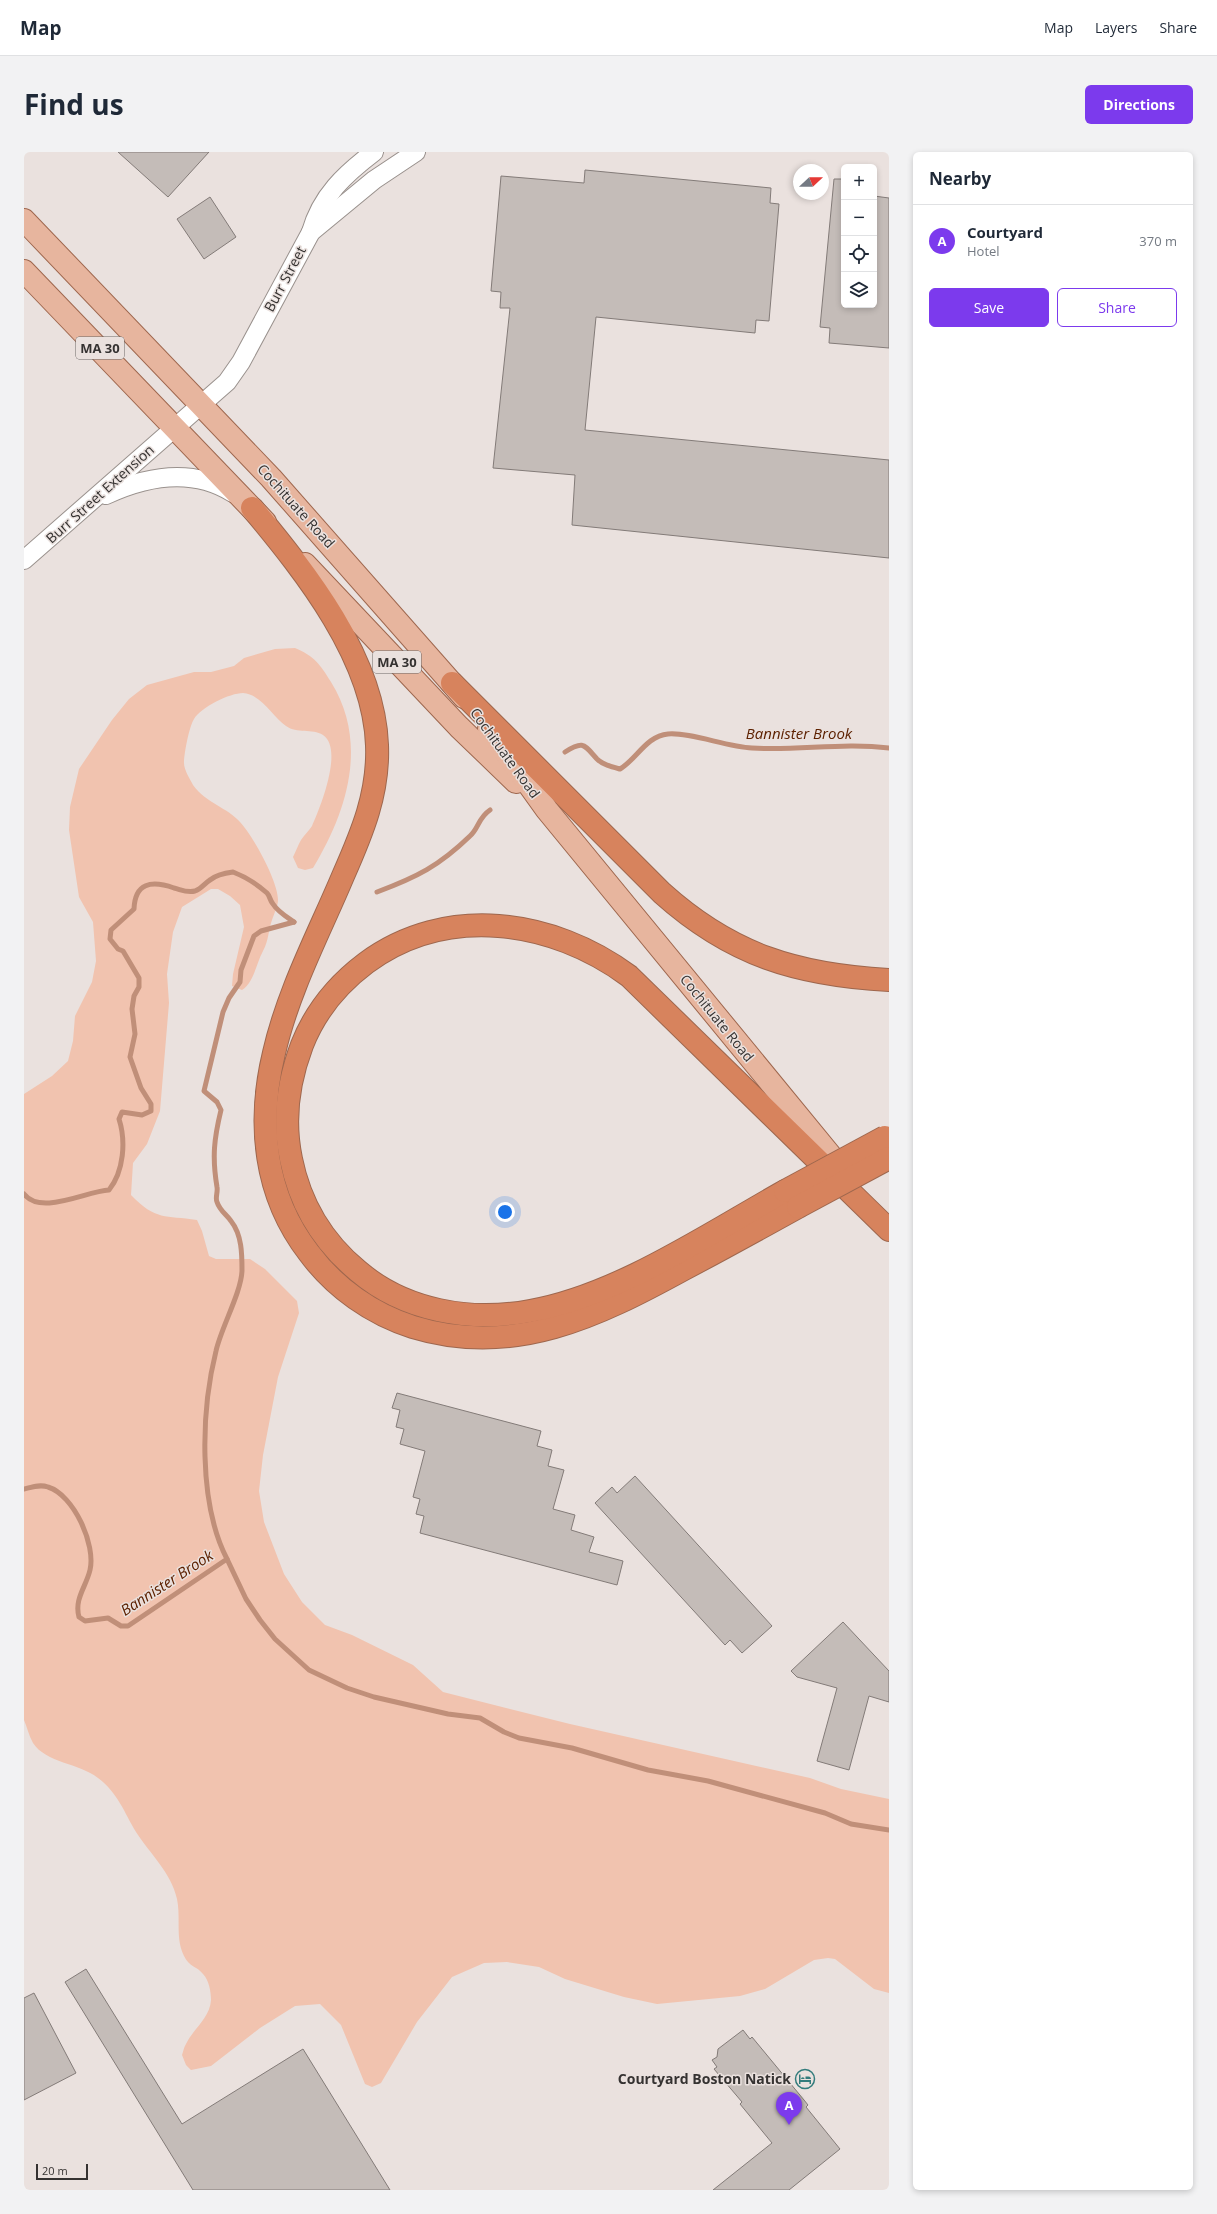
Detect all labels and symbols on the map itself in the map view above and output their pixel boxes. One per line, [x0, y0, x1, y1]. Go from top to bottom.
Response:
north arrow [793, 164, 829, 200]
street label: Burr Street [259, 243, 310, 315]
road number: MA 30 [76, 337, 124, 359]
street label: Burr Street Extension [42, 440, 158, 547]
street label: Cochituate Road [253, 459, 339, 552]
road number: MA 30 [373, 651, 421, 673]
street label: Cochituate Road [466, 704, 545, 802]
water label: Bannister Brook [746, 723, 853, 743]
street label: Cochituate Road [676, 970, 759, 1065]
your location [495, 1202, 515, 1222]
water label: Bannister Brook [116, 1544, 217, 1620]
hotel icon: Courtyard Boston Natick [794, 2068, 816, 2090]
place label: Courtyard Boston Natick [618, 2069, 791, 2088]
pin: A [776, 2092, 802, 2125]
scale bar [36, 2162, 88, 2181]

